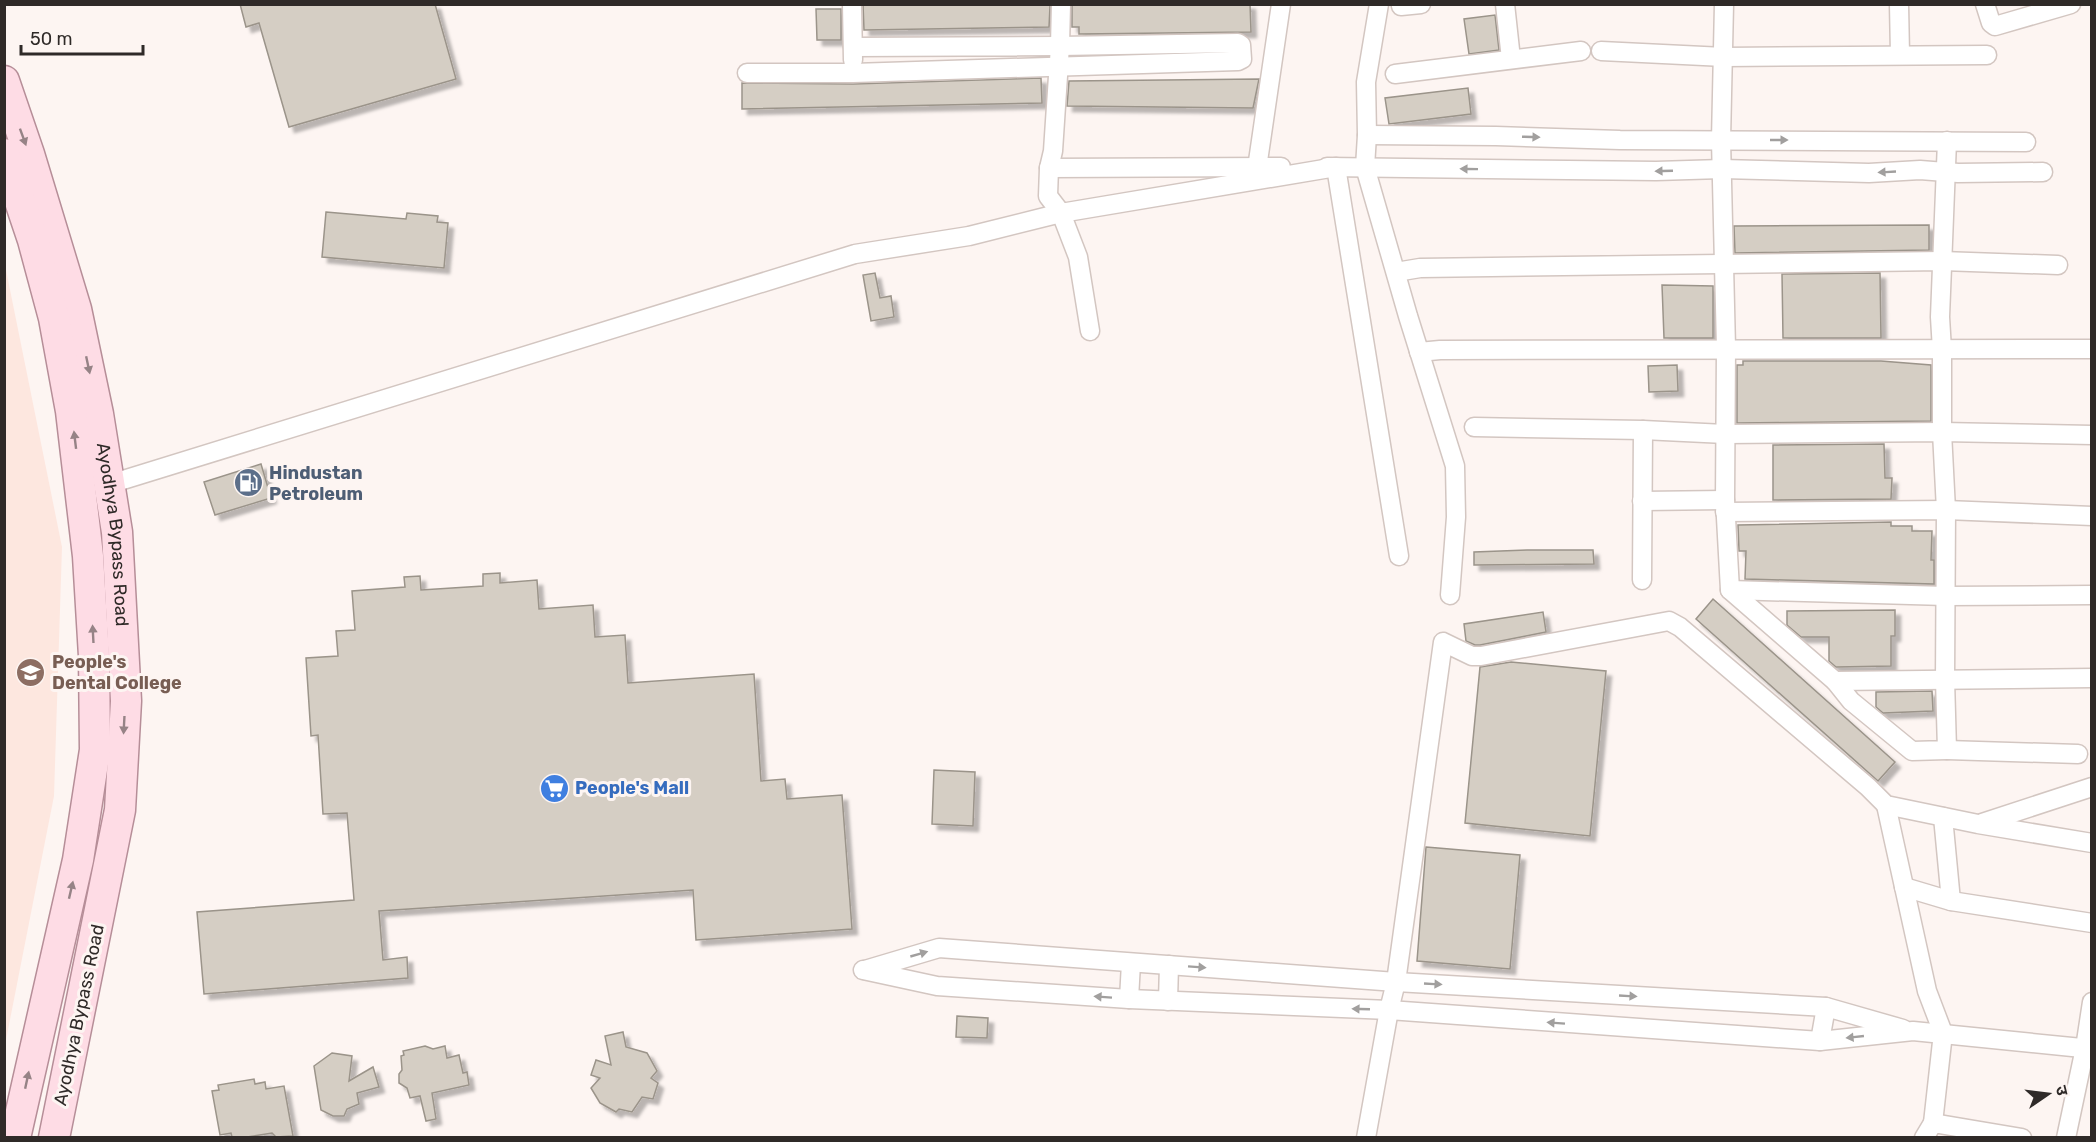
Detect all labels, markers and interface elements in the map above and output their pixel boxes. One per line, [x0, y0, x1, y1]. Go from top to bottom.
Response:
scale bar [21, 18, 142, 56]
text: 50 m [30, 28, 73, 50]
one-way arrow [19, 128, 29, 146]
one-way arrow [1521, 132, 1540, 142]
one-way arrow [1770, 135, 1789, 145]
one-way arrow [1459, 164, 1478, 174]
one-way arrow [1654, 166, 1673, 175]
one-way arrow [1878, 168, 1897, 177]
one-way arrow [84, 355, 93, 374]
one-way arrow [70, 431, 79, 450]
street label: Ayodhya Bypass Road [92, 441, 133, 627]
place label: Hindustan Petroleum [269, 462, 363, 505]
fuel station icon: Hindustan Petroleum [232, 467, 264, 499]
one-way arrow [88, 625, 97, 644]
place label: People's Dental College [52, 651, 182, 694]
school or university icon: People's Dental College [15, 656, 47, 688]
one-way arrow [120, 715, 129, 734]
supermarket icon: People's Mall [538, 772, 570, 804]
place label: People's Mall [575, 777, 689, 799]
one-way arrow [66, 881, 76, 899]
street label: Ayodhya Bypass Road [49, 922, 109, 1108]
one-way arrow [910, 949, 928, 958]
one-way arrow [1187, 963, 1206, 972]
one-way arrow [1424, 980, 1443, 989]
one-way arrow [1618, 991, 1637, 1000]
one-way arrow [1094, 993, 1113, 1002]
one-way arrow [1351, 1005, 1370, 1014]
one-way arrow [1546, 1018, 1565, 1027]
one-way arrow [1845, 1033, 1864, 1042]
north arrow [2018, 1064, 2078, 1124]
one-way arrow [23, 1071, 33, 1090]
text: उ [2052, 1084, 2073, 1098]

